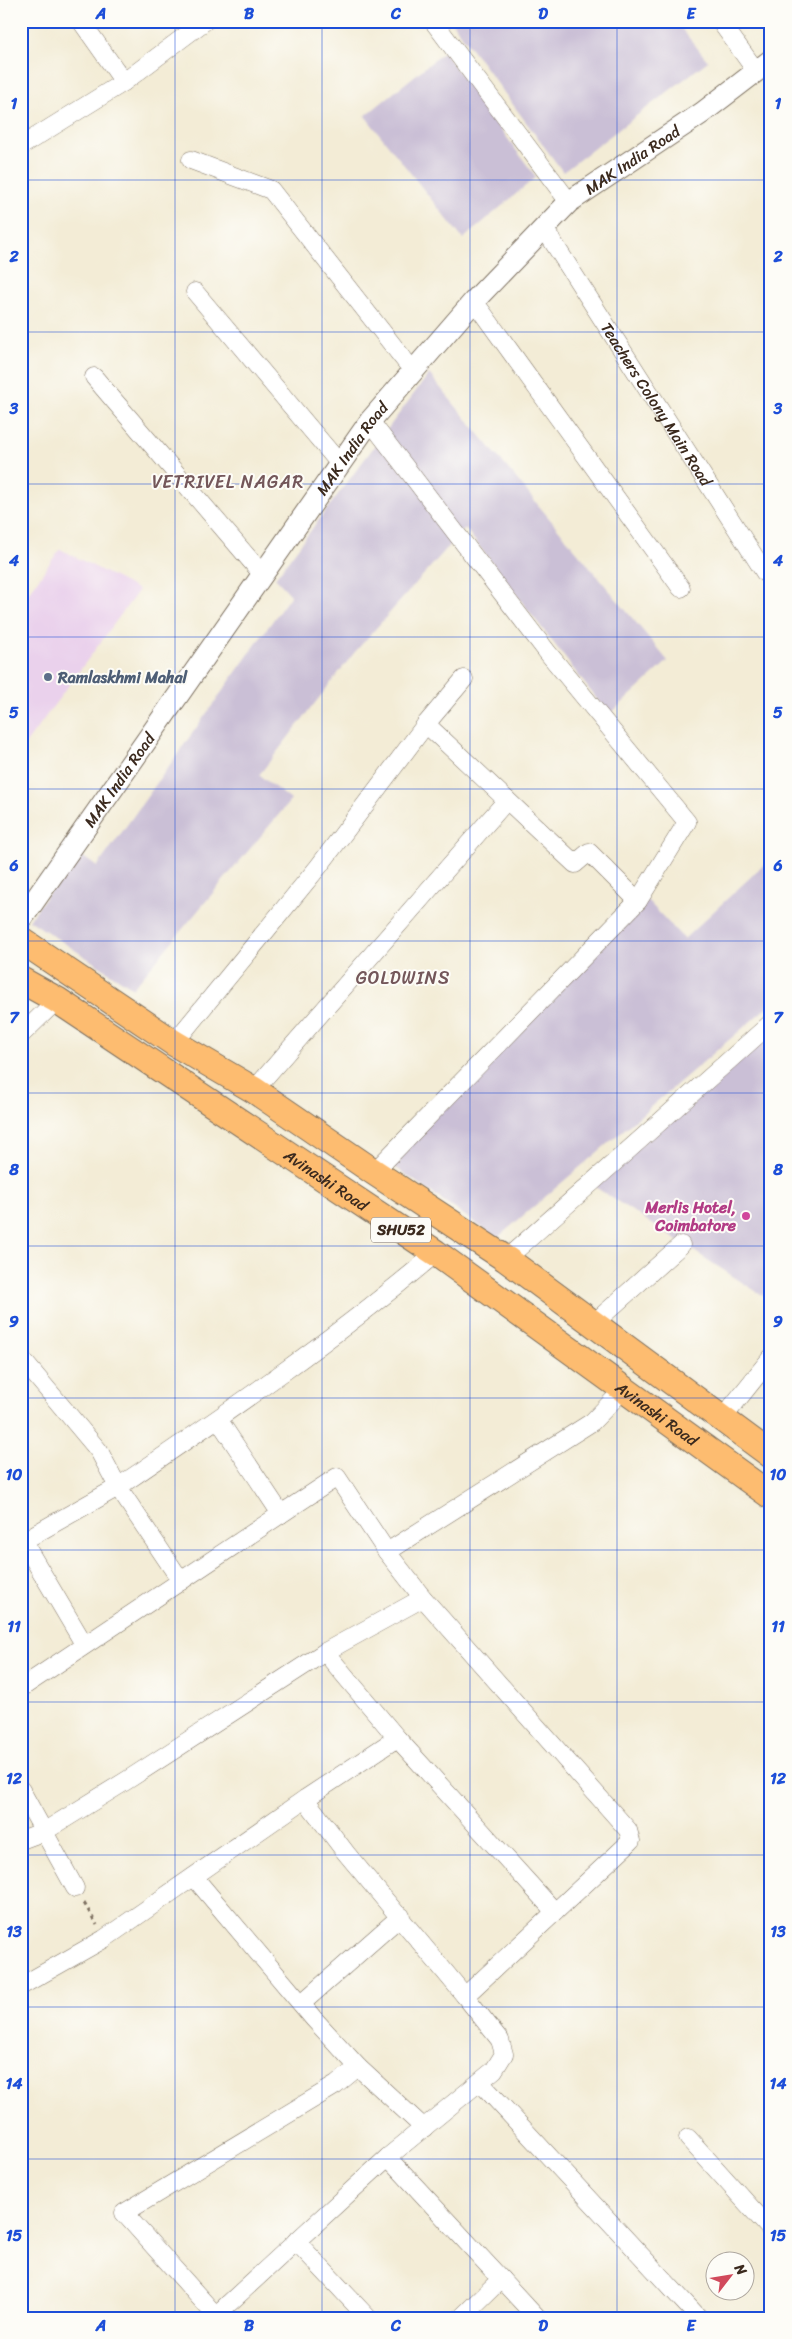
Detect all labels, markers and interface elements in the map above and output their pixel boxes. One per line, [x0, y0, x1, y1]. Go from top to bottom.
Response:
text: A [95, 0, 106, 28]
text: B [244, 0, 255, 28]
text: C [390, 0, 402, 28]
text: D [538, 0, 548, 28]
text: E [687, 0, 697, 28]
text: 1 [11, 89, 18, 118]
text: 1 [775, 89, 782, 118]
street label: MAK India Road [579, 117, 688, 203]
text: 2 [8, 242, 19, 271]
text: 2 [772, 242, 783, 271]
street label: Teachers Colony Main Road [593, 316, 721, 494]
text: 3 [9, 394, 19, 423]
street label: MAK India Road [308, 394, 397, 502]
text: 3 [773, 394, 783, 423]
district label: VETRIVEL NAGAR [152, 466, 304, 498]
text: 4 [8, 546, 19, 575]
text: 4 [772, 546, 783, 575]
place label: Ramlaskhmi Mahal [57, 663, 188, 692]
marker: Ramlaskhmi Mahal [42, 671, 54, 683]
text: 5 [9, 698, 19, 727]
text: 5 [773, 698, 783, 727]
street label: MAK India Road [76, 725, 164, 834]
text: 6 [8, 851, 19, 880]
text: 6 [772, 851, 783, 880]
district label: GOLDWINS [356, 962, 450, 994]
text: 7 [9, 1003, 20, 1032]
text: 7 [773, 1003, 784, 1032]
street label: Avinashi Road [277, 1141, 376, 1220]
text: 8 [8, 1155, 19, 1184]
text: 8 [772, 1155, 783, 1184]
place label: Merlis Hotel, Coimbatore [644, 1193, 737, 1240]
marker: Merlis Hotel, Coimbatore [740, 1210, 752, 1222]
road number: SHU52 [371, 1218, 431, 1242]
text: 9 [9, 1307, 19, 1336]
text: 9 [773, 1307, 783, 1336]
street label: Avinashi Road [608, 1373, 706, 1455]
text: 10 [6, 1460, 22, 1489]
text: 10 [770, 1460, 786, 1489]
text: 11 [7, 1612, 21, 1641]
text: 11 [771, 1612, 785, 1641]
text: 12 [6, 1764, 23, 1793]
text: 12 [770, 1764, 787, 1793]
text: 13 [6, 1917, 22, 1946]
text: 13 [770, 1917, 786, 1946]
text: 14 [6, 2069, 22, 2098]
text: 14 [770, 2069, 786, 2098]
text: 15 [6, 2221, 23, 2250]
text: 15 [770, 2221, 787, 2250]
north arrow [704, 2252, 754, 2302]
text: N [727, 2258, 754, 2280]
text: A [95, 2311, 106, 2339]
text: B [244, 2311, 255, 2339]
text: C [390, 2311, 402, 2339]
text: D [538, 2311, 548, 2339]
text: E [687, 2311, 697, 2339]

